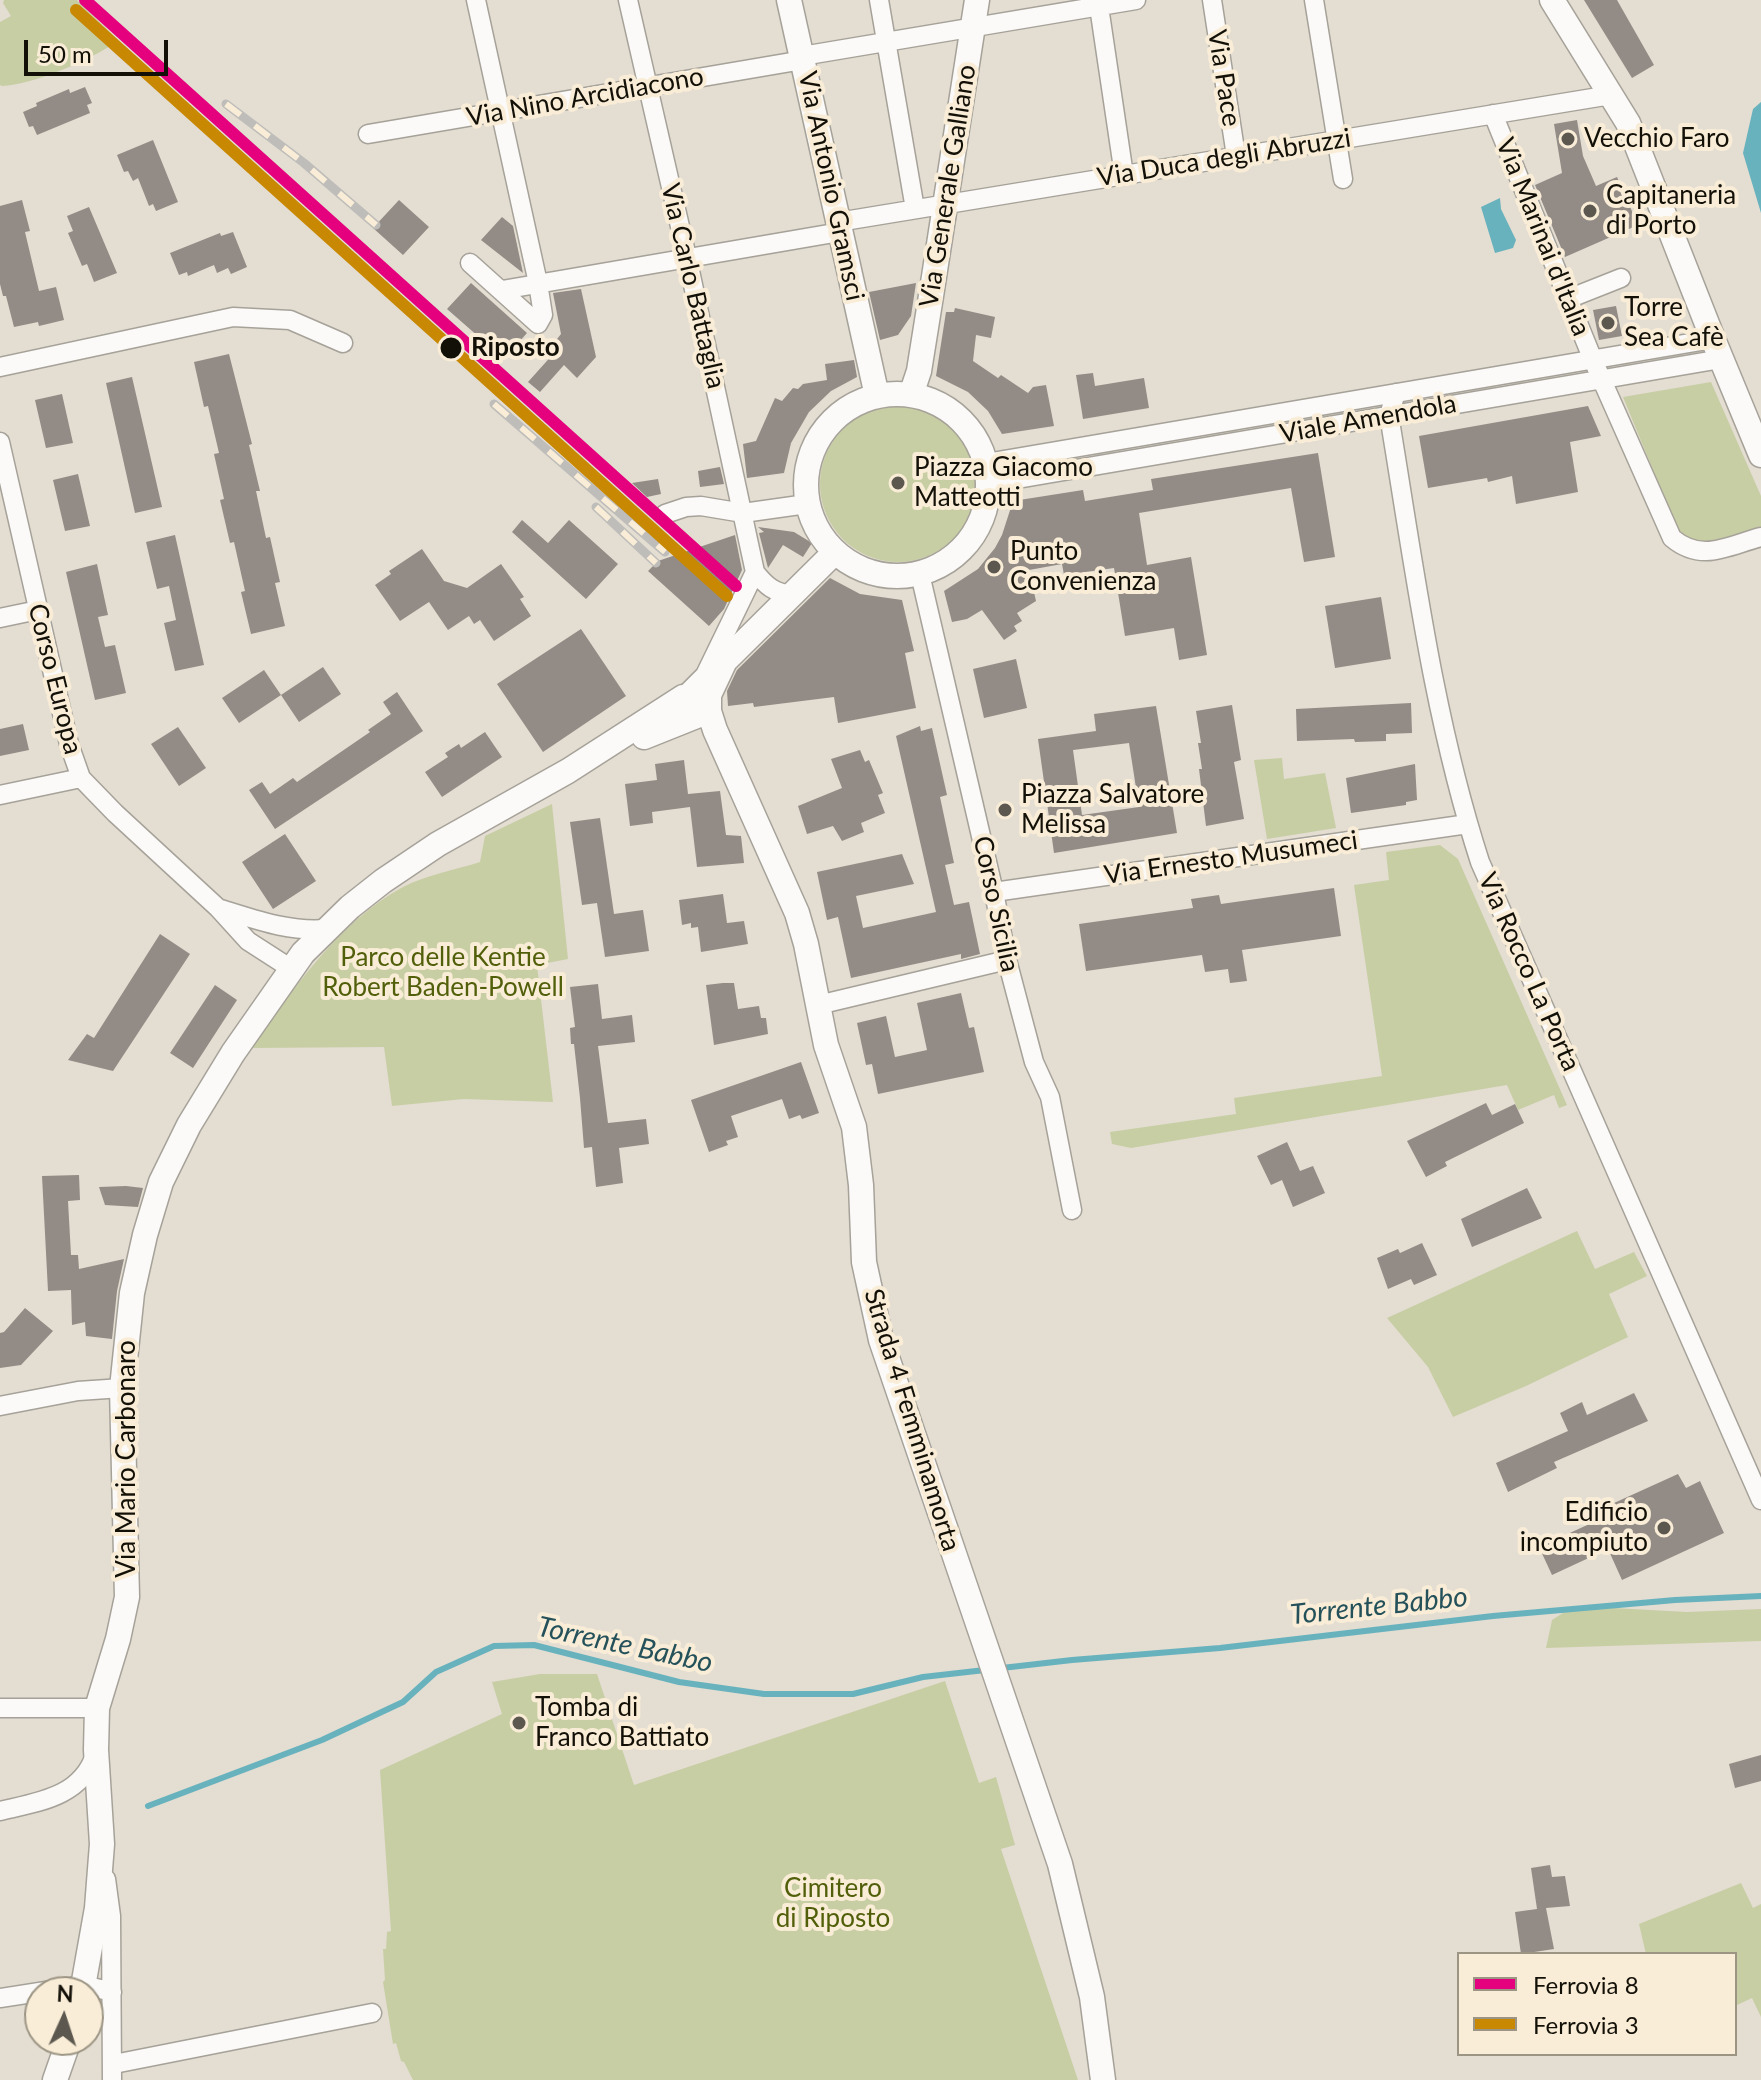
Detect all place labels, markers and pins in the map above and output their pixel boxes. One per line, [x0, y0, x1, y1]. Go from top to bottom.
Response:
place label: Vecchio Faro [1584, 123, 1730, 155]
marker: Vecchio Faro [1559, 130, 1577, 148]
place label: Capitaneria di Porto [1606, 180, 1736, 242]
marker: Capitaneria di Porto [1581, 202, 1599, 220]
place label: Torre Sea Cafè [1624, 292, 1724, 354]
marker: Torre Sea Cafè [1599, 314, 1617, 332]
place label: Riposto [471, 332, 560, 364]
marker: Riposto [438, 335, 464, 361]
place label: Piazza Giacomo Matteotti [914, 452, 1093, 514]
marker: Piazza Giacomo Matteotti [889, 474, 907, 492]
place label: Punto Convenienza [1010, 536, 1157, 598]
marker: Punto Convenienza [985, 558, 1003, 576]
place label: Piazza Salvatore Melissa [1021, 779, 1204, 840]
marker: Piazza Salvatore Melissa [996, 801, 1014, 819]
place label: Edificio incompiuto [1520, 1497, 1648, 1558]
marker: Edificio incompiuto [1655, 1519, 1673, 1537]
place label: Tomba di Franco Battiato [535, 1692, 709, 1754]
marker: Tomba di Franco Battiato [510, 1714, 528, 1732]

